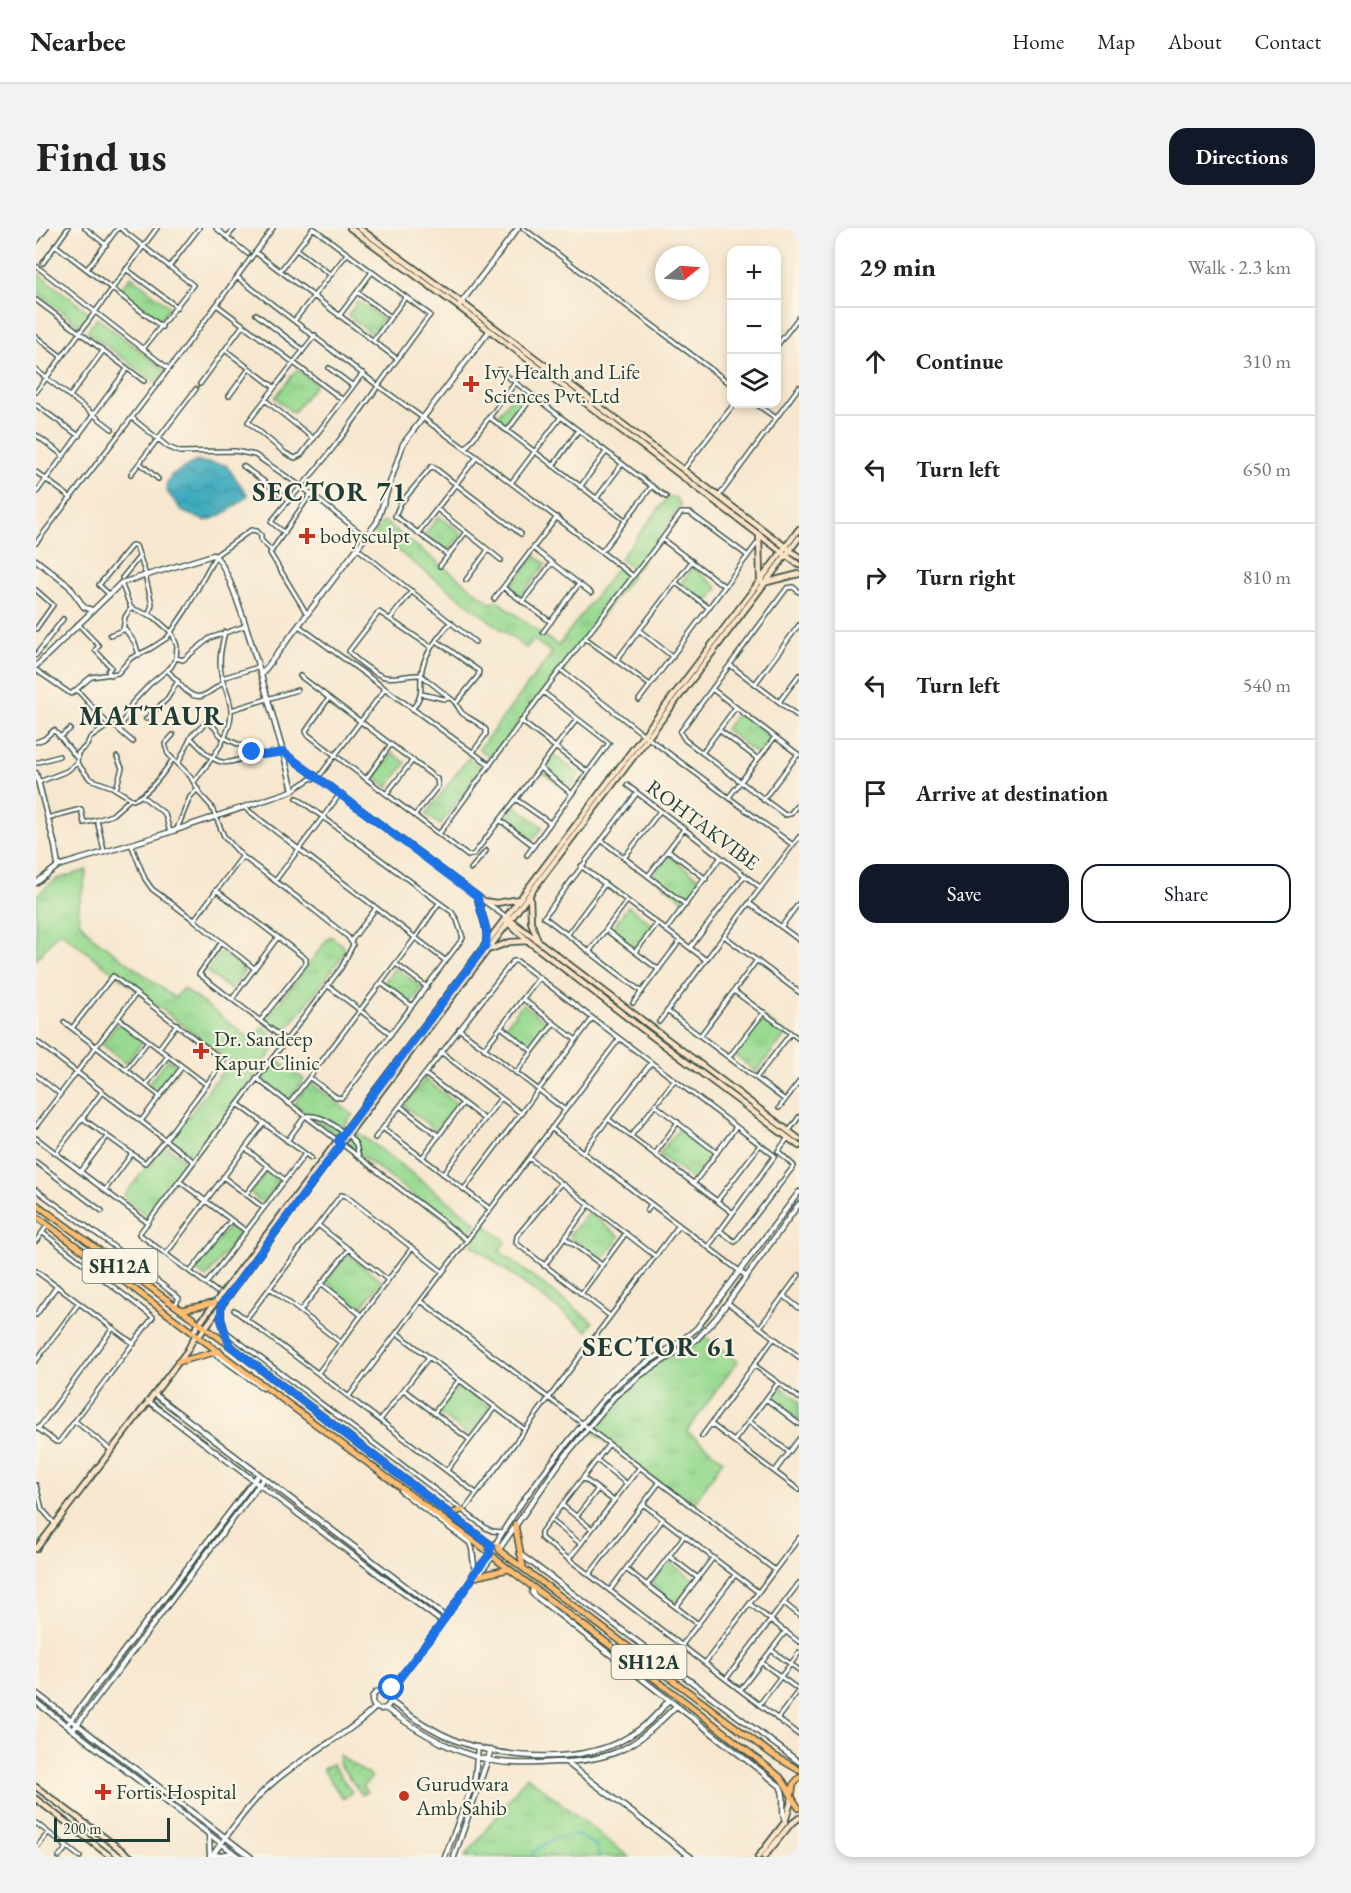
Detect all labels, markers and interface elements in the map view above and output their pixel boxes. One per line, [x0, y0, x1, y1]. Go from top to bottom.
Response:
text: Nearbee [30, 23, 126, 59]
text: Home [1012, 28, 1064, 55]
text: Map [1097, 28, 1135, 55]
text: About [1168, 28, 1221, 55]
text: Contact [1254, 28, 1321, 55]
button: Directions [1169, 128, 1315, 185]
text: Find us [36, 129, 167, 184]
north arrow [655, 246, 709, 300]
map controls [727, 246, 781, 408]
button: + [727, 246, 781, 300]
text: 29 min [859, 250, 936, 284]
text: Walk · 2.3 km [1188, 254, 1291, 280]
button: − [727, 300, 781, 354]
icon: ahead [859, 345, 892, 378]
text: Continue [916, 347, 1003, 376]
text: 310 m [1243, 348, 1291, 374]
button: layers [727, 354, 781, 408]
place label: Ivy Health and Life Sciences Pvt. Ltd [484, 358, 640, 409]
marker: Ivy Health and Life Sciences Pvt. Ltd [462, 375, 480, 393]
icon: left [859, 453, 892, 486]
text: Turn left [916, 455, 1000, 484]
text: 650 m [1243, 456, 1291, 482]
district label: SECTOR 71 [252, 474, 408, 509]
place label: bodysculpt [320, 522, 410, 549]
marker: bodysculpt [298, 527, 316, 545]
icon: right [859, 561, 892, 594]
text: Turn right [916, 563, 1015, 592]
text: 810 m [1243, 564, 1291, 590]
icon: left [859, 669, 892, 702]
text: Turn left [916, 671, 1000, 700]
text: 540 m [1243, 672, 1291, 698]
district label: MATTAUR [79, 698, 225, 733]
route end [238, 738, 264, 764]
street label: ROHTAKVIBE [641, 773, 765, 876]
icon: arrive [859, 777, 892, 810]
text: Arrive at destination [916, 779, 1108, 808]
button: Save [859, 864, 1069, 923]
button: Share [1081, 864, 1291, 923]
place label: Dr. Sandeep Kapur Clinic [214, 1025, 320, 1076]
marker: Dr. Sandeep Kapur Clinic [192, 1042, 210, 1060]
road number: SH12A [82, 1249, 158, 1283]
district label: SECTOR 61 [582, 1329, 738, 1364]
road number: SH12A [612, 1645, 686, 1679]
route start [378, 1674, 404, 1700]
place label: Gurudwara Amb Sahib [415, 1770, 510, 1821]
place label: Fortis Hospital [116, 1778, 237, 1805]
marker: Fortis Hospital [94, 1783, 112, 1801]
marker: Gurudwara Amb Sahib [397, 1789, 411, 1803]
scale bar [54, 1815, 170, 1842]
text: 200 m [63, 1818, 102, 1839]

